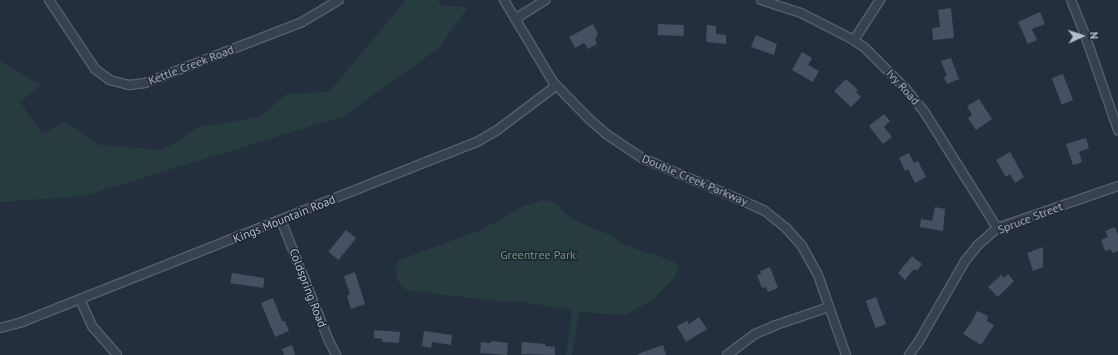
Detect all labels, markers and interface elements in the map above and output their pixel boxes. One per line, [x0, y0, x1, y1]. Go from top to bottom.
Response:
north arrow [1062, 16, 1102, 56]
text: N [1087, 31, 1101, 39]
street label: Kettle Creek Road [146, 42, 236, 88]
street label: Ivy Road [883, 66, 923, 108]
street label: Double Creek Parkway [640, 151, 750, 209]
street label: Kings Mountain Road [231, 192, 337, 246]
street label: Spruce Street [995, 199, 1065, 237]
street label: Coldspring Road [286, 247, 330, 329]
park label: Greentree Park [500, 248, 576, 262]

